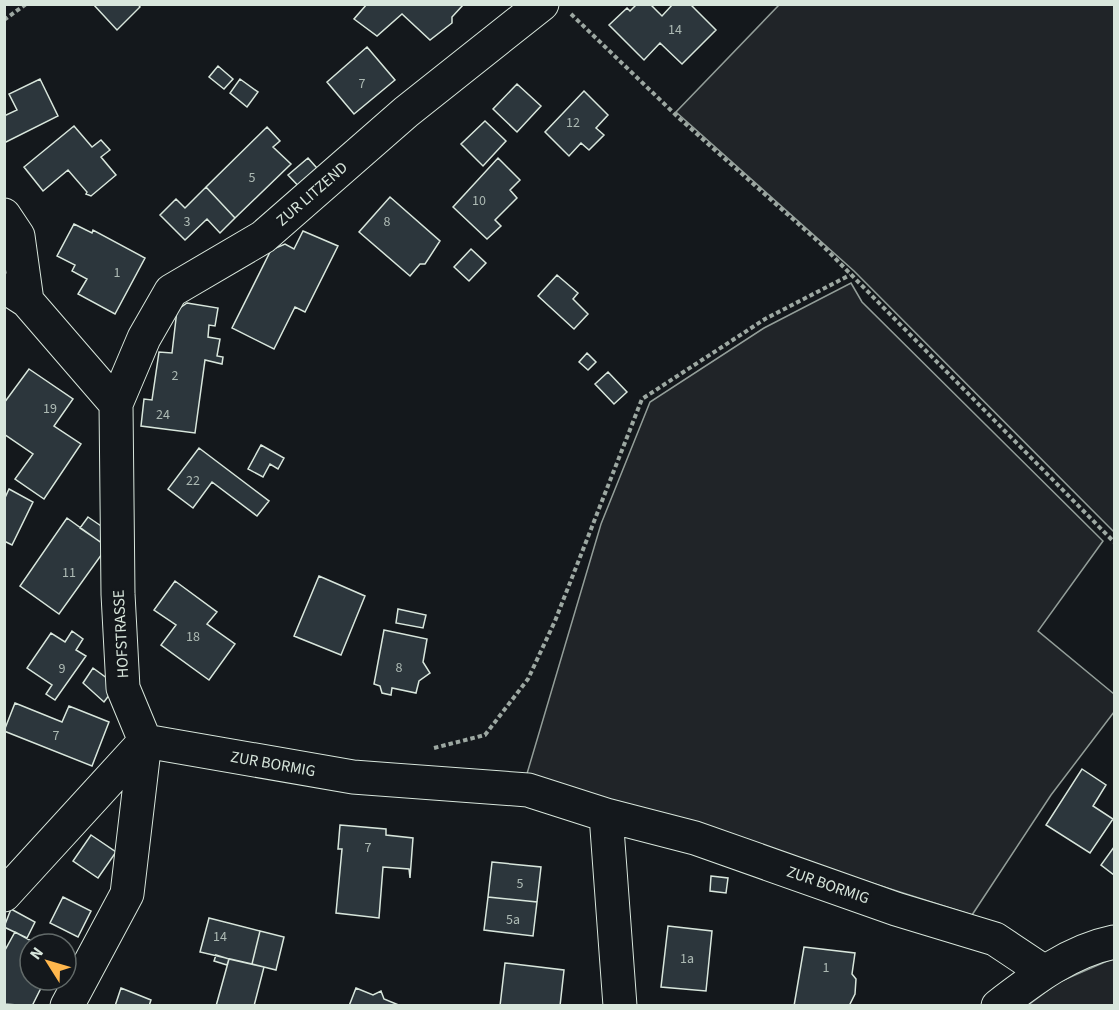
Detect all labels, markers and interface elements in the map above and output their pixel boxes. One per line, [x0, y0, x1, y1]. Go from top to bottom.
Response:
house number: 14 [668, 20, 682, 40]
house number: 7 [359, 74, 366, 94]
house number: 12 [566, 113, 580, 133]
street label: ZUR LITZEND [272, 157, 353, 231]
house number: 5 [249, 168, 256, 188]
house number: 10 [472, 191, 486, 211]
house number: 3 [184, 212, 191, 232]
house number: 8 [384, 212, 391, 232]
house number: 1 [114, 263, 121, 283]
house number: 2 [172, 366, 179, 386]
house number: 19 [43, 399, 57, 419]
house number: 24 [156, 405, 170, 425]
house number: 22 [186, 471, 200, 491]
house number: 11 [62, 563, 76, 583]
street label: HOFSTRASSE [108, 589, 134, 679]
house number: 18 [186, 627, 200, 647]
house number: 8 [396, 658, 403, 678]
house number: 9 [59, 659, 66, 679]
house number: 7 [53, 726, 60, 746]
street label: ZUR BORMIG [229, 746, 317, 782]
house number: 7 [365, 838, 372, 858]
street label: ZUR BORMIG [784, 861, 872, 909]
house number: 5 [517, 874, 524, 894]
house number: 5a [506, 910, 520, 930]
house number: 14 [213, 927, 227, 947]
north arrow [18, 932, 78, 992]
text: N [25, 943, 49, 964]
house number: 1a [680, 949, 694, 969]
house number: 1 [823, 958, 830, 978]

